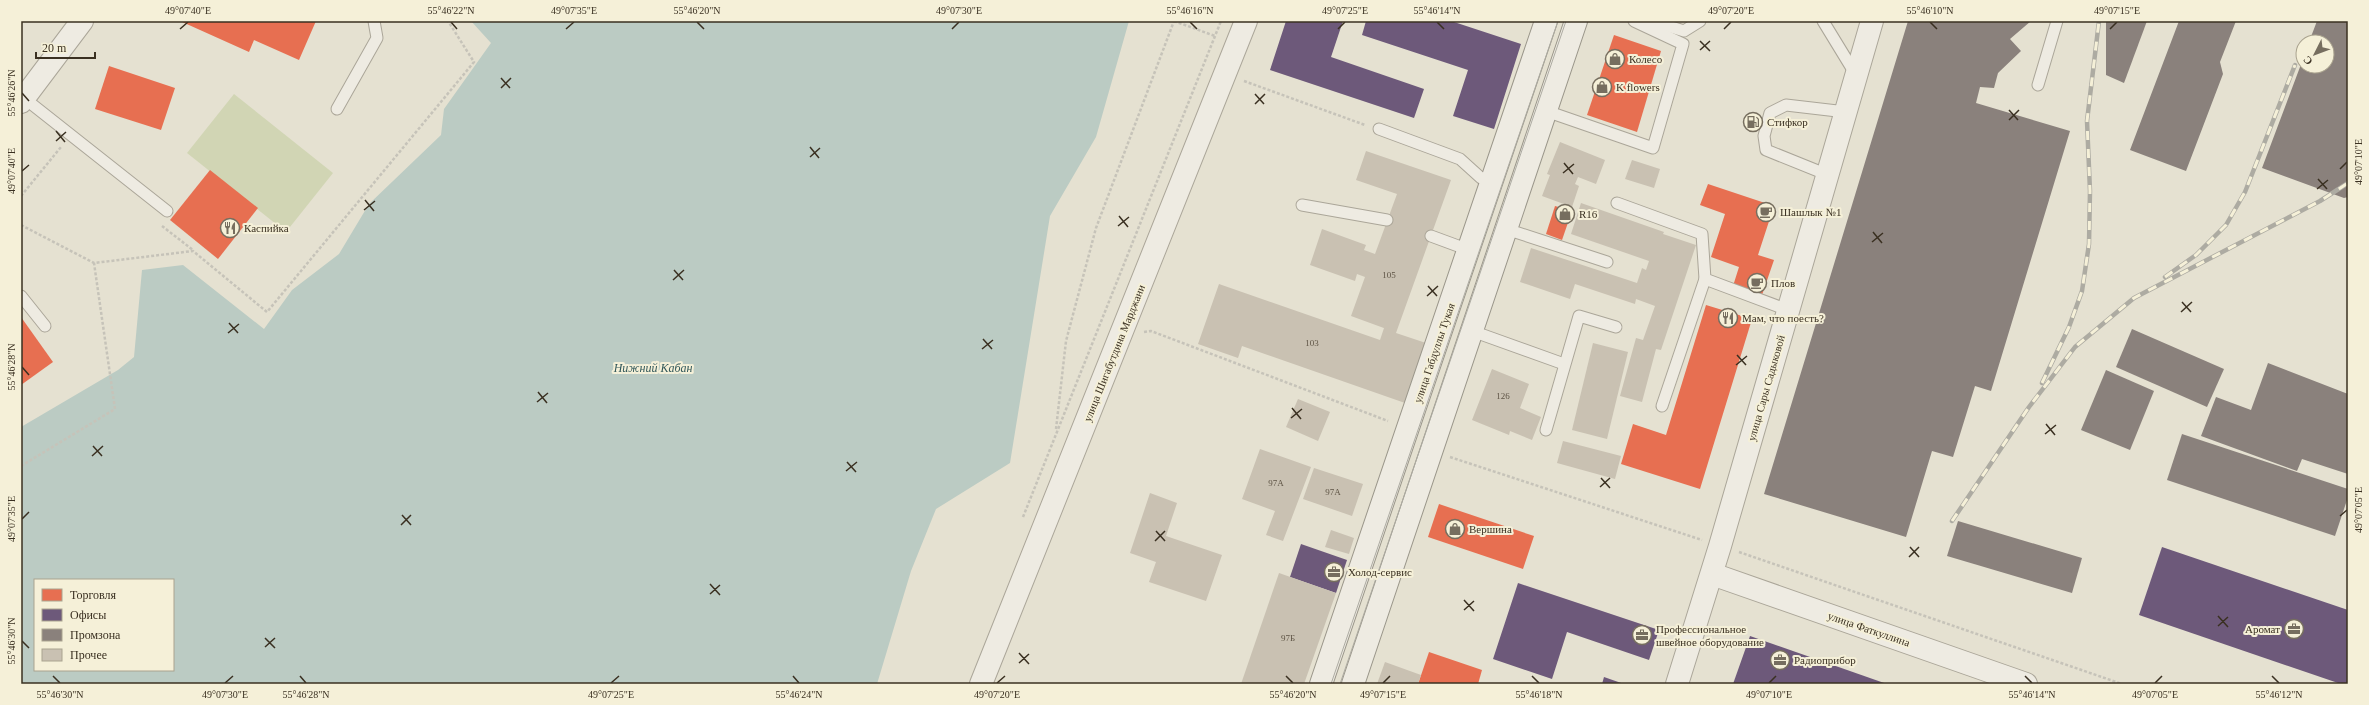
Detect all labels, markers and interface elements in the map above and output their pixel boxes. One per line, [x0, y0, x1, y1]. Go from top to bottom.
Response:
text: 49°07'40"E [165, 5, 211, 16]
text: 55°46'22"N [427, 5, 475, 16]
text: 49°07'35"E [551, 5, 597, 16]
text: 55°46'20"N [673, 5, 721, 16]
text: 49°07'30"E [936, 5, 982, 16]
text: 55°46'16"N [1166, 5, 1214, 16]
text: 49°07'25"E [1322, 5, 1368, 16]
text: 55°46'14"N [1413, 5, 1461, 16]
text: 49°07'20"E [1708, 5, 1754, 16]
text: 55°46'10"N [1906, 5, 1954, 16]
text: 49°07'15"E [2094, 5, 2140, 16]
scale bar [36, 34, 95, 60]
north arrow [2295, 34, 2335, 74]
text: 20 m [42, 41, 67, 55]
shop icon: Колесо [1604, 48, 1626, 70]
place label: Колесо [1629, 53, 1663, 65]
text: С [2300, 54, 2315, 68]
text: 55°46'26"N [6, 69, 17, 117]
shop icon: K flowers [1591, 76, 1613, 98]
place label: K flowers [1616, 81, 1660, 93]
fuel station icon: Стифкор [1742, 111, 1764, 133]
place label: Стифкор [1767, 116, 1808, 128]
text: 49°07'10"E [2353, 139, 2364, 185]
text: 49°07'40"E [6, 148, 17, 194]
cafe icon: Шашлык №1 [1755, 201, 1777, 223]
shop icon: R16 [1554, 203, 1576, 225]
place label: Шашлык №1 [1780, 206, 1841, 218]
place label: R16 [1579, 208, 1598, 220]
restaurant icon: Каспийка [219, 217, 241, 239]
place label: Каспийка [244, 222, 289, 234]
house number: 105 [1382, 270, 1396, 280]
cafe icon: Плов [1746, 272, 1768, 294]
place label: Плов [1771, 277, 1795, 289]
street label: улица Шигабутдина Марджани [1081, 283, 1147, 423]
street label: улица Габдуллы Тукая [1411, 302, 1457, 404]
restaurant icon: Мам, что поесть? [1717, 307, 1739, 329]
place label: Мам, что поесть? [1742, 312, 1824, 324]
street label: улица Сары Садыковой [1745, 333, 1787, 442]
house number: 103 [1305, 338, 1319, 348]
text: 55°46'28"N [6, 343, 17, 391]
water label: Нижний Кабан [613, 361, 692, 375]
house number: 126 [1496, 391, 1510, 401]
house number: 97А [1268, 478, 1284, 488]
house number: 97А [1325, 487, 1341, 497]
text: 49°07'05"E [2353, 487, 2364, 533]
text: 49°07'35"E [6, 496, 17, 542]
shop icon: Вершина [1444, 518, 1466, 540]
place label: Вершина [1469, 523, 1512, 535]
office icon: Холод-сервис [1323, 561, 1345, 583]
place label: Холод-сервис [1348, 566, 1412, 578]
legend [34, 579, 174, 671]
text: Торговля [70, 588, 117, 602]
text: Офисы [70, 608, 106, 622]
street label: улица Фаткуллина [1826, 609, 1912, 649]
text: 55°46'30"N [6, 617, 17, 665]
office icon: Аромат [2283, 618, 2305, 640]
place label: Профессиональное швейное оборудование [1656, 623, 1764, 648]
place label: Аромат [2245, 623, 2280, 635]
office icon: Профессиональное швейное оборудование [1631, 624, 1653, 646]
text: Промзона [70, 628, 121, 642]
house number: 97Б [1281, 633, 1295, 643]
text: Прочее [70, 648, 107, 662]
office icon: Радиоприбор [1769, 649, 1791, 671]
place label: Радиоприбор [1794, 654, 1856, 666]
text: 55°46'30"N [36, 689, 84, 700]
text: 49°07'30"E [202, 689, 248, 700]
text: 55°46'28"N [282, 689, 330, 700]
text: 49°07'25"E [588, 689, 634, 700]
text: 55°46'24"N [775, 689, 823, 700]
text: 49°07'20"E [974, 689, 1020, 700]
text: 55°46'20"N [1269, 689, 1317, 700]
text: 49°07'15"E [1360, 689, 1406, 700]
text: 55°46'18"N [1515, 689, 1563, 700]
text: 49°07'10"E [1746, 689, 1792, 700]
text: 55°46'14"N [2008, 689, 2056, 700]
text: 49°07'05"E [2132, 689, 2178, 700]
text: 55°46'12"N [2255, 689, 2303, 700]

